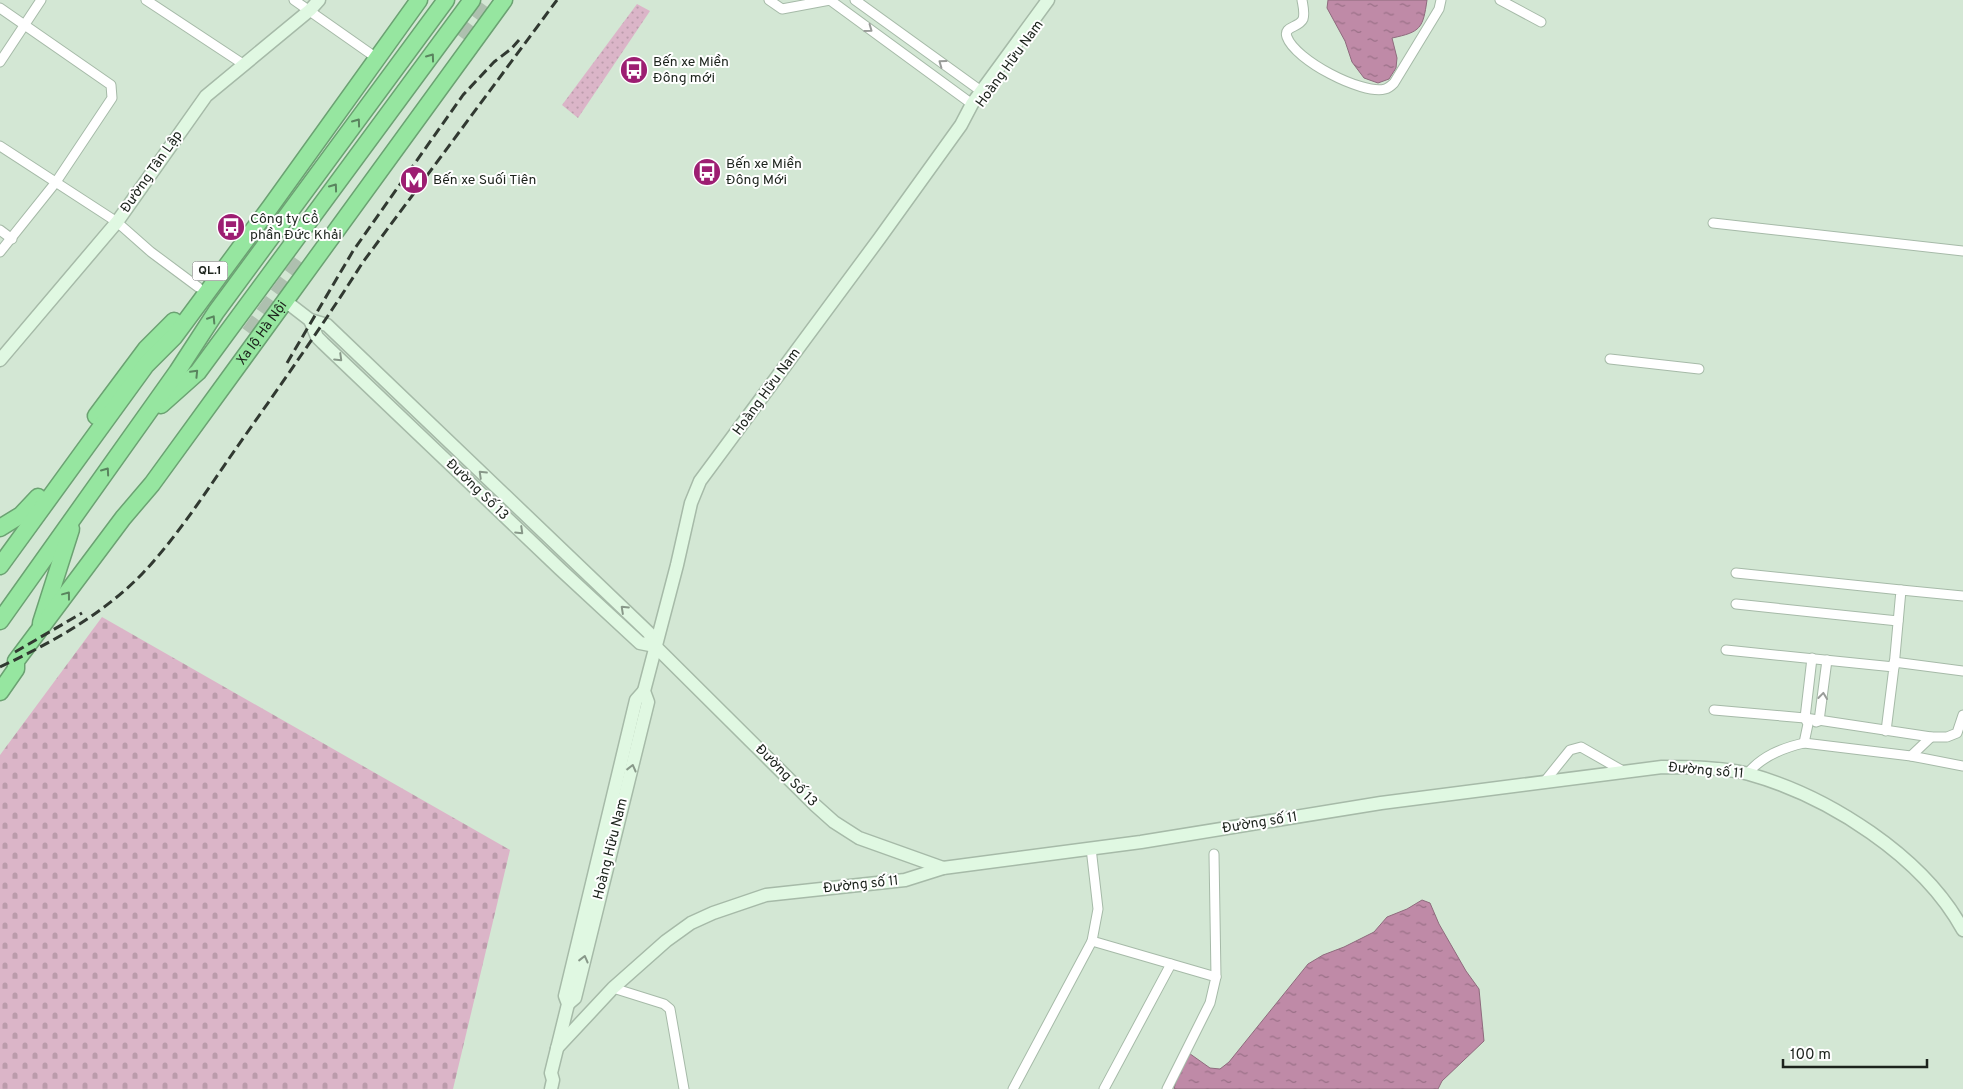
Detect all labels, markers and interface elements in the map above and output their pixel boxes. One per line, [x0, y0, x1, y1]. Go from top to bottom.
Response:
street label: Hoàng Hữu Nam [973, 17, 1047, 111]
one-way arrow [863, 23, 873, 32]
one-way arrow [425, 53, 434, 63]
place label: Bến xe Miền Đông mới [653, 54, 729, 87]
bus stop icon: Bến xe Miền Đông mới [619, 55, 649, 85]
one-way arrow [938, 60, 948, 69]
one-way arrow [351, 118, 360, 128]
street label: Đường Tân Lập [117, 128, 187, 216]
place label: Bến xe Miền Đông Mới [726, 156, 802, 189]
bus stop icon: Bến xe Miền Đông Mới [692, 157, 722, 187]
metro station icon: Bến xe Suối Tiên [399, 165, 429, 195]
place label: Bến xe Suối Tiên [433, 172, 536, 189]
one-way arrow [328, 184, 338, 193]
place label: Công ty Cổ phần Đức Khải [250, 210, 342, 244]
bus stop icon: Công ty Cổ phần Đức Khải [216, 212, 246, 242]
road number: QL.1 [192, 262, 228, 280]
street label: Xa lộ Hà Nội [233, 298, 291, 368]
one-way arrow [206, 315, 215, 324]
street label: Hoàng Hữu Nam [730, 345, 804, 439]
one-way arrow [333, 352, 342, 361]
one-way arrow [189, 370, 198, 379]
street label: Đường Số 13 [442, 456, 512, 524]
one-way arrow [100, 467, 109, 476]
one-way arrow [479, 471, 488, 480]
one-way arrow [514, 525, 523, 534]
one-way arrow [61, 591, 70, 601]
one-way arrow [620, 606, 629, 615]
one-way arrow [1817, 692, 1827, 700]
street label: Đường Số 13 [751, 741, 821, 811]
street label: Đường số 11 [1668, 759, 1744, 783]
one-way arrow [626, 764, 636, 772]
street label: Hoàng Hữu Nam [590, 797, 632, 901]
street label: Đường số 11 [1221, 809, 1299, 837]
street label: Đường số 11 [822, 873, 900, 897]
one-way arrow [578, 955, 589, 964]
scale bar [1783, 1036, 1927, 1068]
text: 100 m [1790, 1046, 1831, 1065]

